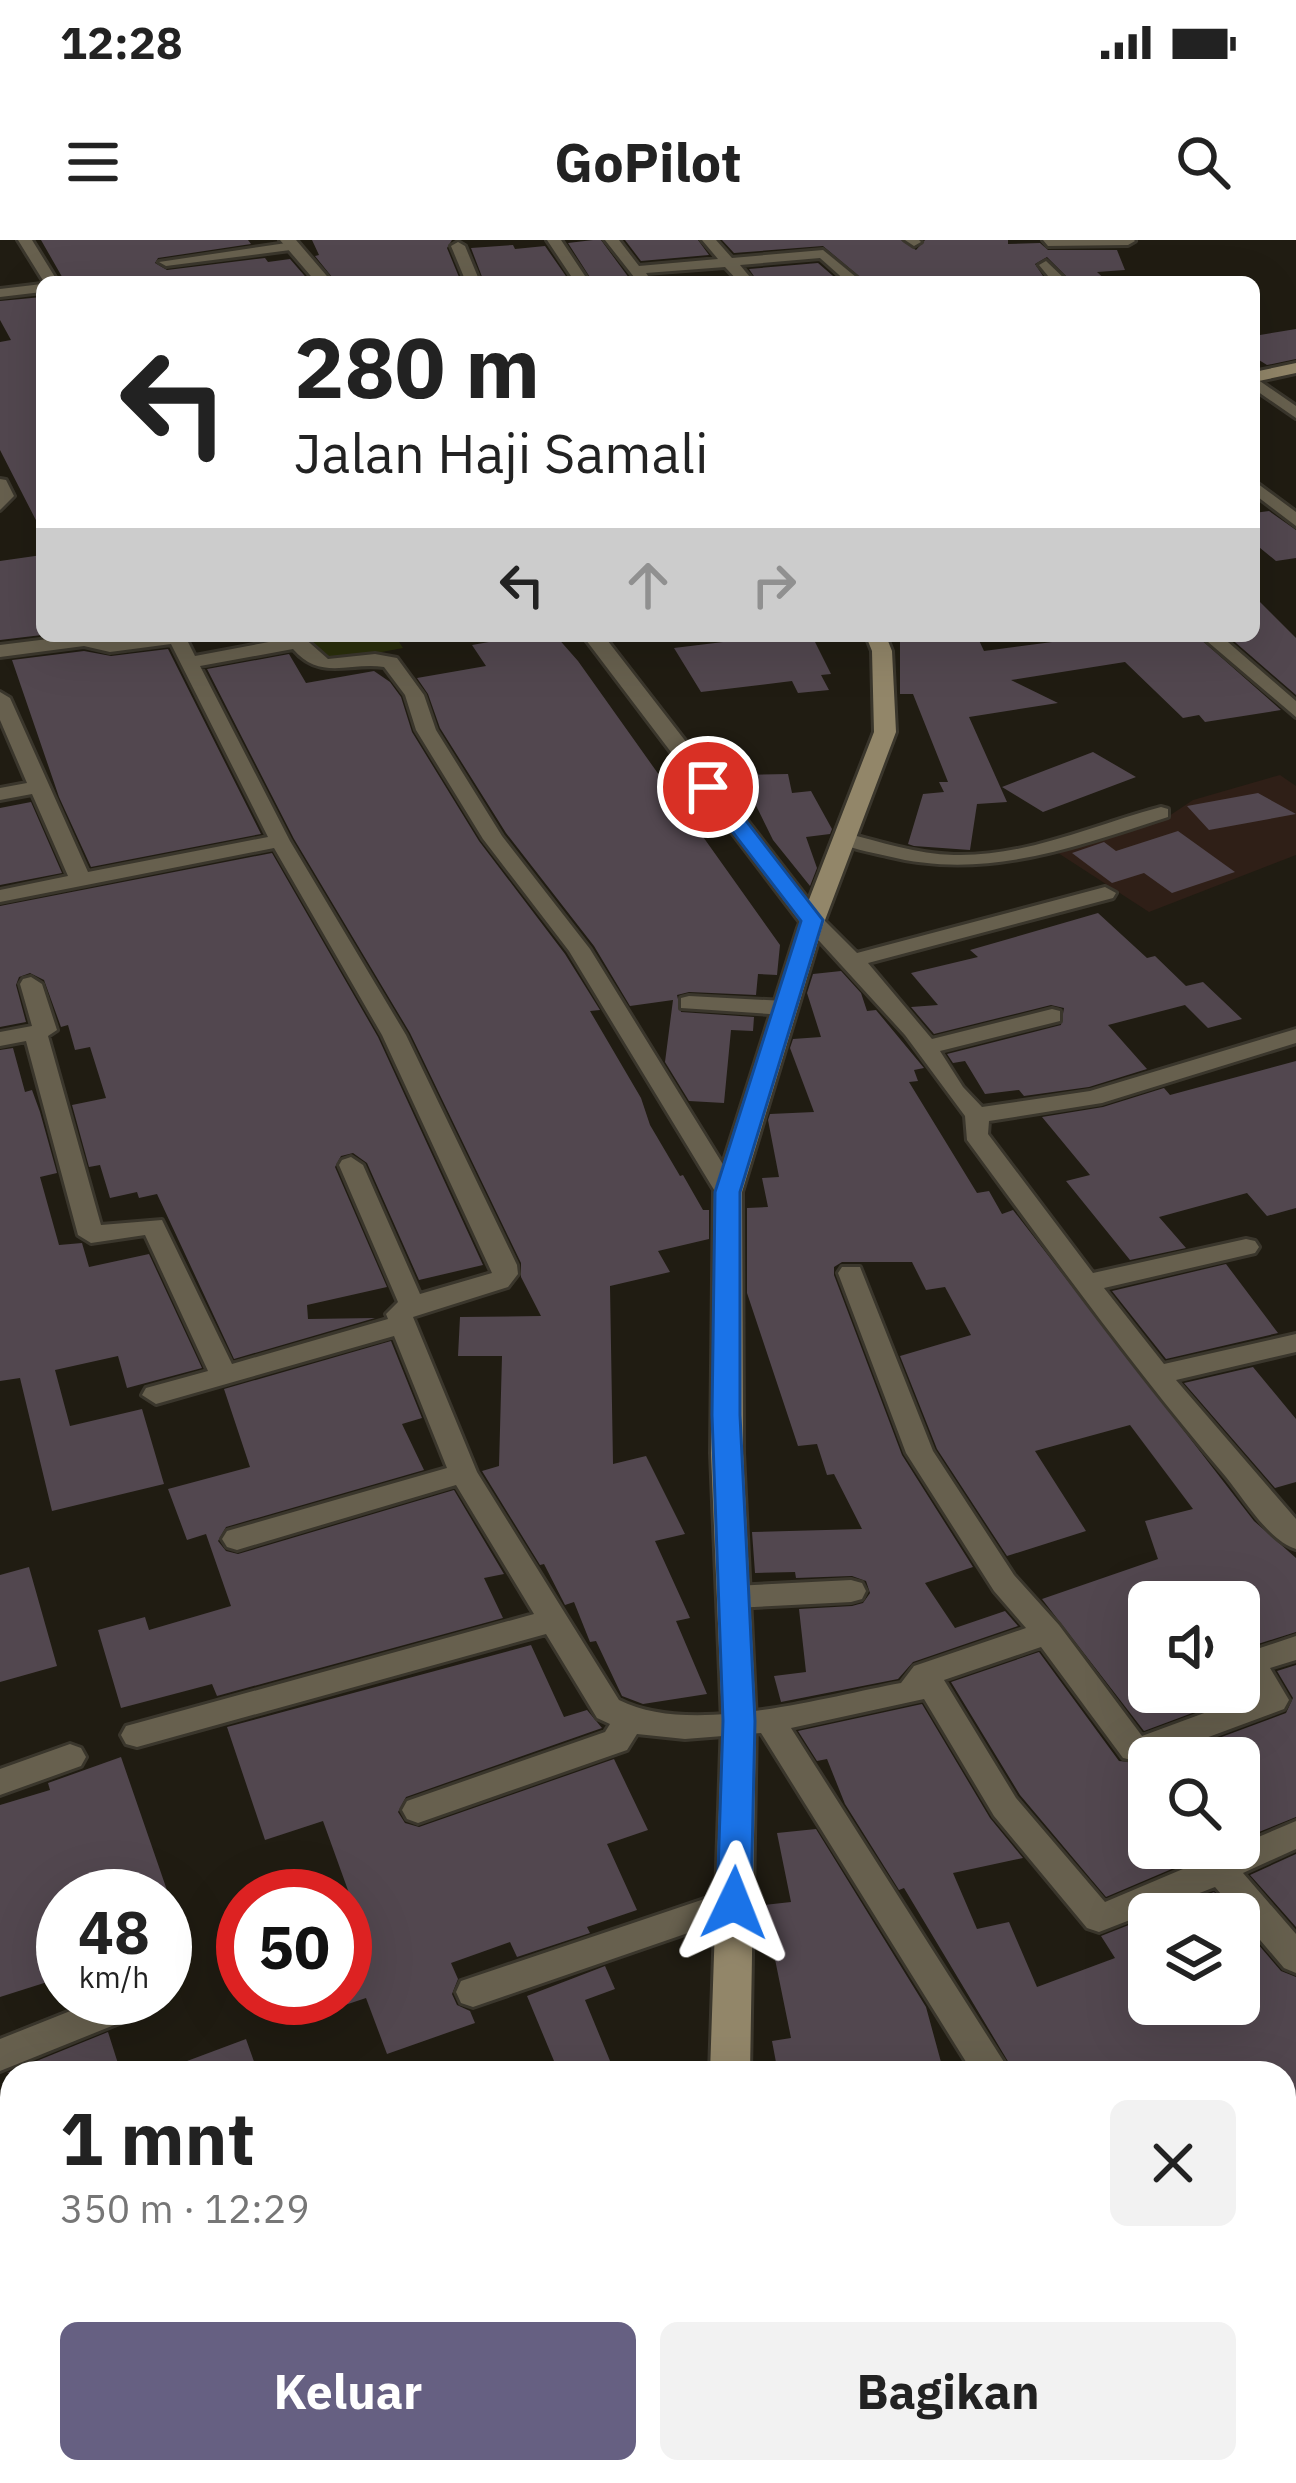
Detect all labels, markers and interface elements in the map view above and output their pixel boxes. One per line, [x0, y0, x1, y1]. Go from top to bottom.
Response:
text: 12:28 [60, 13, 183, 71]
text: GoPilot [554, 127, 742, 197]
icon: menu [60, 129, 126, 195]
icon: search [1170, 129, 1236, 195]
text: 280 m [294, 312, 540, 421]
icon: left [96, 324, 252, 480]
text: Jalan Haji Samali [294, 418, 708, 488]
icon: left [489, 552, 555, 618]
icon: ahead [615, 552, 681, 618]
icon: right [741, 552, 807, 618]
pin [657, 736, 759, 838]
icon: arrive [675, 754, 741, 820]
map controls [1128, 1581, 1260, 2025]
button: sound [1128, 1581, 1260, 1713]
button: search [1128, 1737, 1260, 1869]
position arrow [671, 1840, 797, 1966]
speed limit sign: 50 [216, 1869, 372, 2025]
text: 48 [78, 1892, 150, 1971]
button: layers [1128, 1893, 1260, 2025]
text: km/h [79, 1957, 149, 1996]
text: 1 mnt [60, 2091, 255, 2185]
button: close [1110, 2100, 1236, 2226]
text: 350 m · 12:29 [60, 2183, 310, 2234]
button: Keluar [60, 2322, 636, 2460]
button: Bagikan [660, 2322, 1236, 2460]

